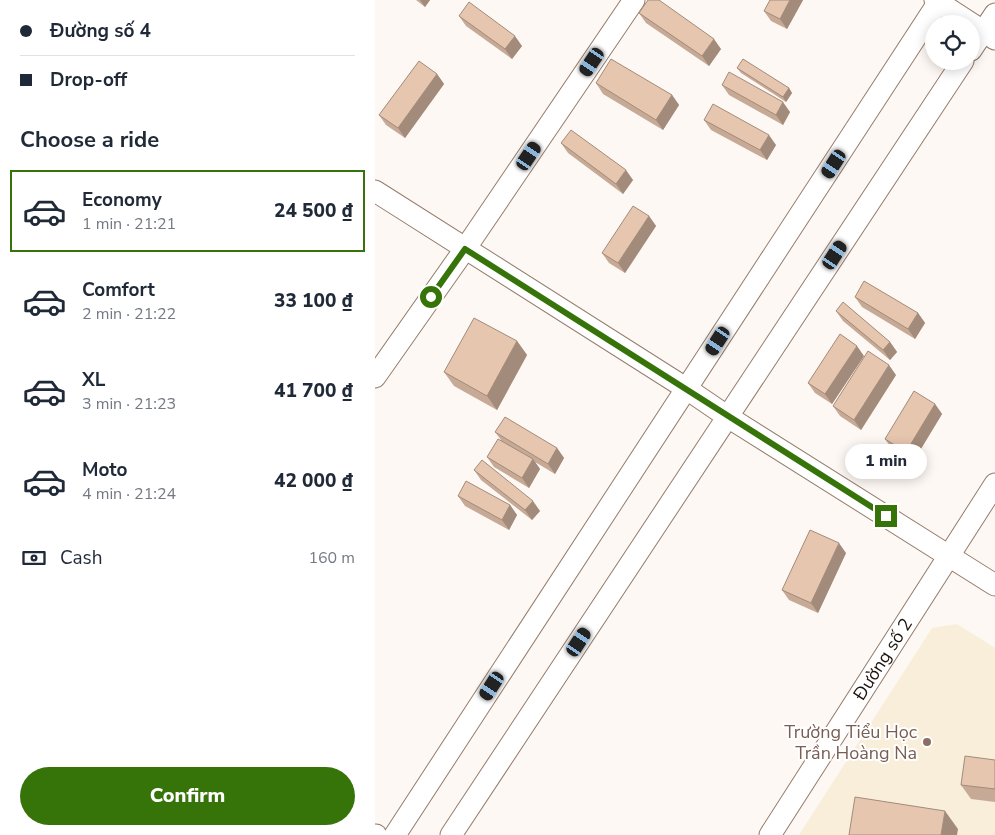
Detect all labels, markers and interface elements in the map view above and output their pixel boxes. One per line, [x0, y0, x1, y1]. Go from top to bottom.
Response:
map controls [925, 15, 980, 70]
button: locate [925, 15, 980, 70]
text: Đường số 4 [50, 18, 151, 44]
car [577, 45, 606, 79]
text: Drop-off [50, 67, 127, 93]
text: Choose a ride [20, 125, 159, 155]
car [514, 139, 543, 173]
car [819, 147, 848, 181]
text: Economy [82, 187, 162, 213]
icon: car [22, 189, 67, 234]
text: 24 500 ₫ [274, 198, 353, 224]
text: 1 min · 21:21 [82, 213, 176, 235]
car [820, 238, 849, 272]
text: Comfort [82, 277, 155, 303]
icon: car [22, 279, 67, 324]
route start [420, 286, 442, 308]
text: 33 100 ₫ [274, 288, 353, 314]
text: 2 min · 21:22 [82, 303, 176, 325]
car [703, 324, 732, 358]
text: XL [82, 367, 105, 393]
icon: car [22, 369, 67, 414]
text: 41 700 ₫ [274, 378, 353, 404]
text: 3 min · 21:23 [82, 393, 176, 415]
callout: 1 min [845, 444, 927, 478]
text: 1 min [865, 450, 907, 472]
text: Moto [82, 457, 128, 483]
icon: car [22, 459, 67, 504]
text: 42 000 ₫ [274, 468, 353, 494]
text: 4 min · 21:24 [82, 483, 176, 505]
route end [875, 505, 897, 527]
icon: cash [20, 544, 48, 572]
text: Cash [60, 545, 102, 571]
text: 160 m [308, 547, 355, 569]
street label: Đường số 2 [847, 613, 918, 706]
car [564, 625, 593, 659]
car [477, 669, 506, 703]
place label: Trường Tiểu Học Trần Hoàng Na [784, 720, 917, 765]
marker: Trường Tiểu Học Trần Hoàng Na [921, 736, 933, 748]
button: Confirm [20, 767, 355, 825]

